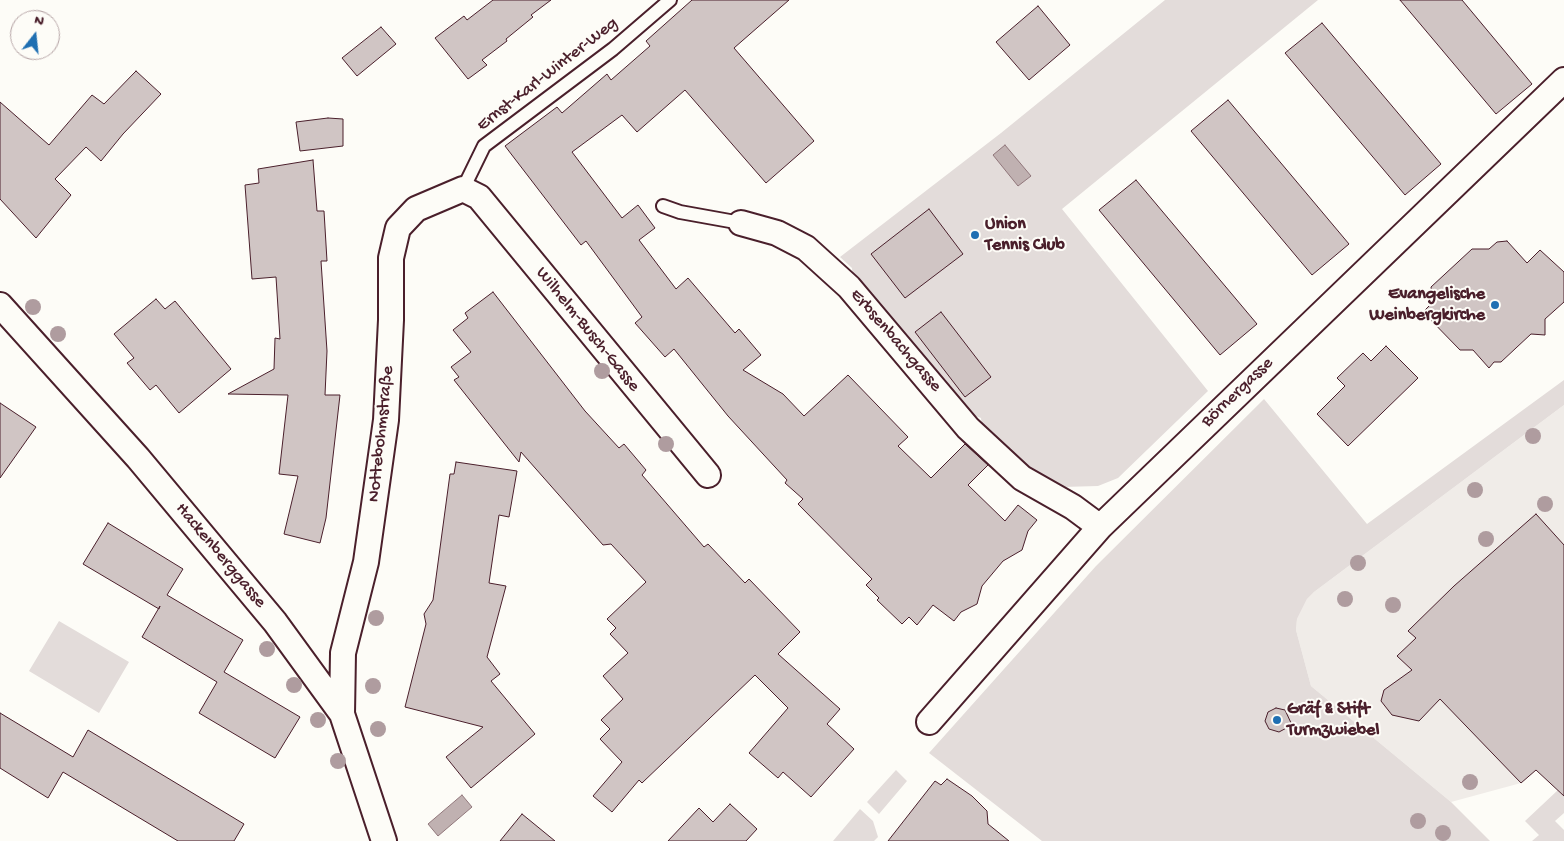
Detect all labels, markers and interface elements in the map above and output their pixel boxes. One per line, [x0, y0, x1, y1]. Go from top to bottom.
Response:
north arrow [10, 10, 60, 60]
text: N [32, 12, 46, 30]
street label: Ernst-Karl-Winter-Weg [473, 13, 623, 137]
place label: Union Tennis Club [985, 214, 1065, 256]
marker: Union Tennis Club [969, 229, 981, 241]
street label: Wilhelm-Busch-Gasse [530, 263, 644, 397]
place label: Evangelische Weinbergkirche [1369, 284, 1485, 326]
street label: Erbsenbachgasse [844, 285, 946, 397]
marker: Evangelische Weinbergkirche [1489, 299, 1501, 311]
street label: Börnergasse [1197, 353, 1279, 433]
street label: Nottebohmstraße [364, 365, 400, 503]
street label: Hackenberggasse [170, 499, 270, 613]
place label: Gräf & Stift Turmzwiebel [1287, 699, 1379, 742]
marker: Gräf & Stift Turmzwiebel [1271, 714, 1283, 726]

